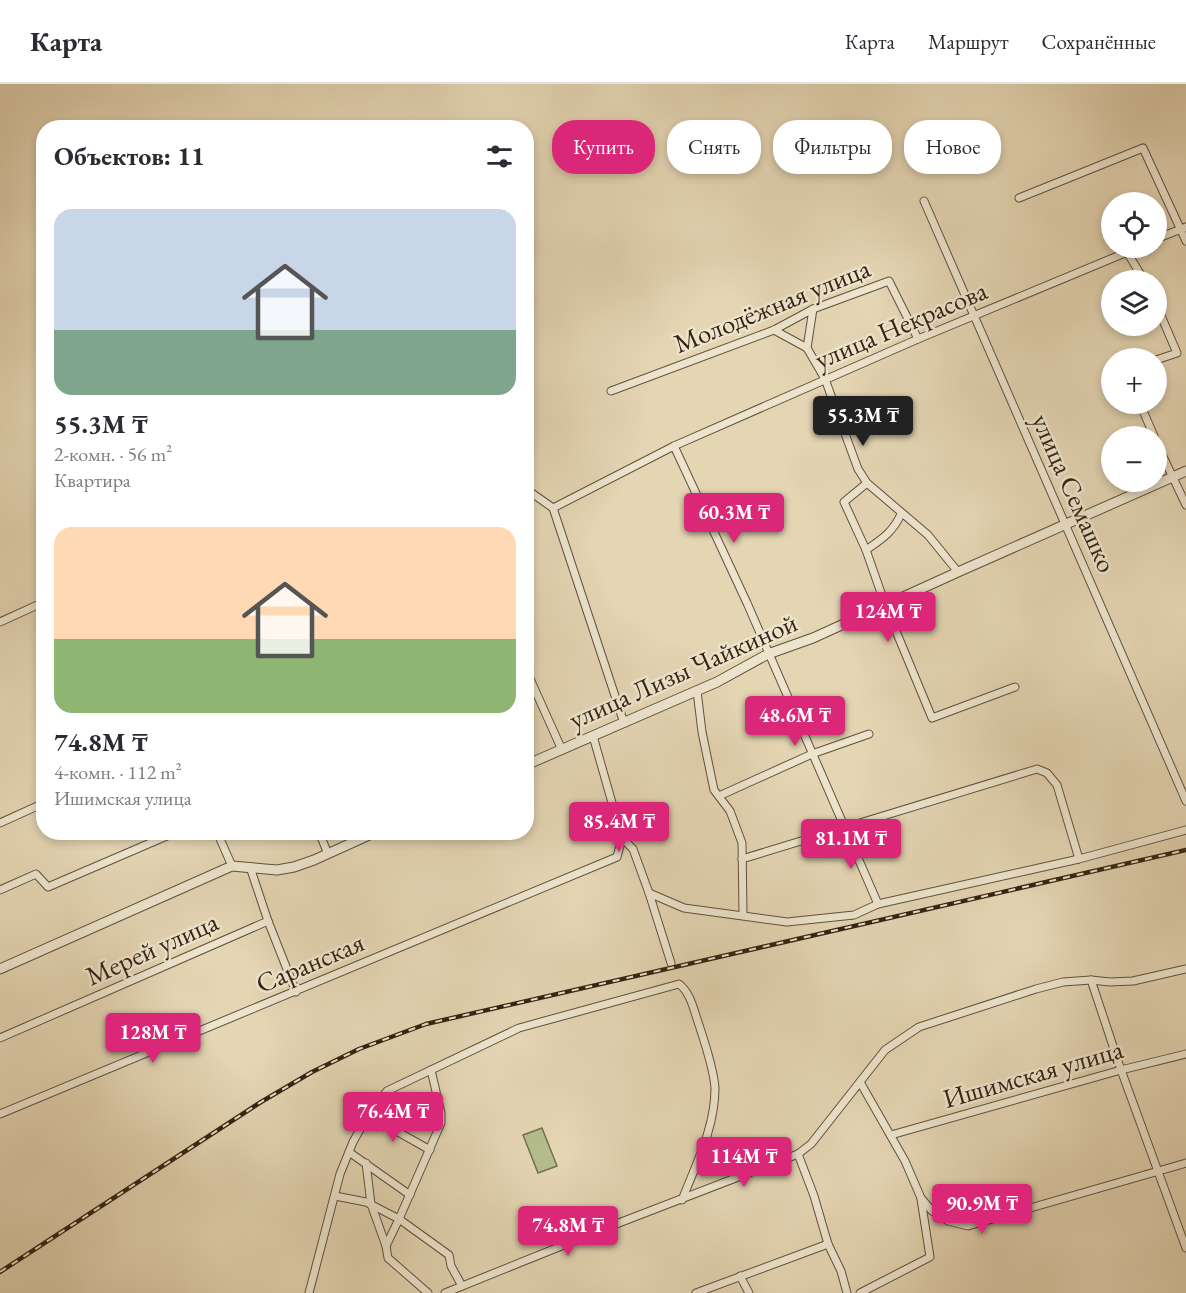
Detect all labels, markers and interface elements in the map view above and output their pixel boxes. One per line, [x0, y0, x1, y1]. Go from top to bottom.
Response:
text: Карта [30, 23, 102, 59]
text: Карта [845, 28, 895, 55]
text: Маршрут [928, 28, 1009, 55]
text: Сохранённые [1042, 28, 1156, 55]
chip: Купить [552, 120, 655, 174]
chip: Снять [667, 120, 761, 174]
chip: Фильтры [773, 120, 892, 174]
chip: Новое [904, 120, 1001, 174]
text: Объектов: 11 [54, 139, 205, 173]
icon: filters [483, 140, 516, 173]
map controls [1101, 192, 1167, 492]
button: locate [1101, 192, 1167, 258]
icon: home [231, 248, 339, 356]
street label: Молодёжная улица [668, 250, 875, 361]
button: layers [1101, 270, 1167, 336]
street label: улица Некрасова [809, 272, 993, 377]
button: + [1101, 348, 1167, 414]
pin: 55.3M ₸ [808, 396, 918, 447]
text: 55.3M ₸ [827, 402, 899, 428]
text: 55.3M ₸ [54, 407, 148, 441]
street label: улица Семашко [1024, 408, 1125, 578]
button: − [1101, 426, 1167, 492]
text: 2-комн. · 56 m² [54, 441, 172, 467]
text: Квартира [54, 467, 131, 493]
pin: 60.3M ₸ [679, 493, 789, 544]
text: 60.3M ₸ [698, 499, 770, 525]
icon: home [231, 566, 339, 674]
pin: 124M ₸ [839, 592, 937, 643]
text: 124M ₸ [855, 598, 921, 624]
street label: улица Лизы Чайкиной [563, 604, 802, 737]
pin: 48.6M ₸ [740, 696, 850, 747]
text: 48.6M ₸ [759, 702, 831, 728]
text: 74.8M ₸ [54, 725, 148, 759]
text: 4-комн. · 112 m² [54, 759, 182, 785]
text: Ишимская улица [54, 785, 192, 811]
pin: 85.4M ₸ [564, 802, 674, 853]
text: 85.4M ₸ [583, 808, 655, 834]
pin: 81.1M ₸ [796, 819, 906, 870]
text: 81.1M ₸ [815, 825, 887, 851]
street label: Мерей улица [80, 904, 224, 993]
street label: Саранская [250, 924, 369, 1001]
pin: 128M ₸ [104, 1013, 202, 1064]
text: 128M ₸ [120, 1019, 186, 1045]
street label: Ишимская улица [939, 1031, 1127, 1116]
pin: 76.4M ₸ [338, 1092, 448, 1143]
text: 76.4M ₸ [357, 1098, 429, 1124]
pin: 114M ₸ [695, 1137, 793, 1188]
text: 114M ₸ [711, 1143, 777, 1169]
pin: 90.9M ₸ [927, 1184, 1037, 1235]
text: 90.9M ₸ [946, 1190, 1018, 1216]
pin: 74.8M ₸ [513, 1206, 623, 1257]
text: 74.8M ₸ [532, 1212, 604, 1238]

